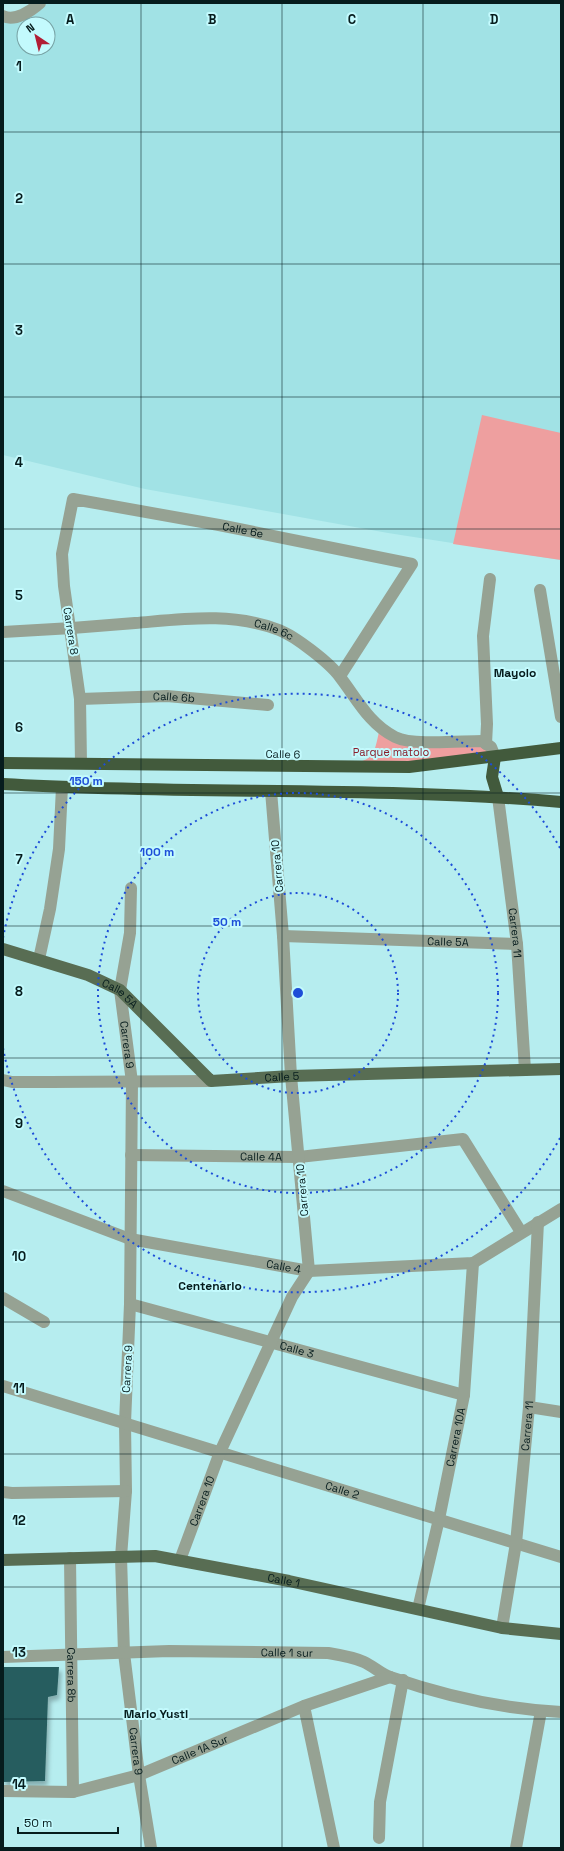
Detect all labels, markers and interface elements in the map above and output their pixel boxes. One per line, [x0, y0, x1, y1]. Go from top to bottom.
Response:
text: A [66, 11, 75, 28]
text: B [208, 11, 217, 28]
text: C [348, 11, 356, 28]
text: D [490, 11, 499, 28]
north arrow [16, 16, 56, 56]
text: N [23, 20, 37, 36]
text: 1 [16, 58, 22, 75]
text: 2 [15, 190, 23, 207]
text: 3 [15, 322, 23, 339]
text: 4 [15, 454, 23, 471]
street label: Calle 6e [221, 519, 265, 541]
text: 5 [15, 587, 23, 604]
street label: Carrera 8 [60, 606, 82, 656]
street label: Calle 6c [253, 616, 296, 643]
district label: Mayolo [494, 665, 536, 681]
street label: Calle 6b [153, 689, 195, 705]
text: 6 [15, 719, 23, 736]
park label: Parque matolo [353, 745, 429, 759]
street label: Calle 6 [265, 747, 301, 761]
text: 150 m [69, 773, 103, 789]
street label: Carrera 10 [268, 839, 286, 893]
text: 100 m [140, 844, 174, 860]
text: 7 [15, 851, 23, 868]
street label: Carrera 11 [505, 907, 525, 958]
text: 50 m [213, 914, 241, 930]
street label: Calle 5A [427, 934, 469, 949]
street label: Calle 5A [100, 976, 141, 1011]
text: 8 [15, 983, 23, 1000]
centre of rings [291, 986, 305, 1000]
street label: Carrera 9 [117, 1020, 137, 1070]
street label: Calle 5 [264, 1069, 300, 1085]
text: 9 [15, 1115, 23, 1132]
street label: Calle 4A [240, 1149, 282, 1164]
street label: Carrera 10 [293, 1163, 311, 1217]
text: 10 [12, 1248, 26, 1265]
street label: Calle 4 [265, 1257, 302, 1276]
district label: Centenario [178, 1278, 242, 1294]
street label: Calle 3 [278, 1338, 316, 1361]
street label: Carrera 9 [119, 1344, 135, 1393]
text: 11 [13, 1380, 25, 1397]
street label: Carrera 11 [518, 1400, 536, 1451]
street label: Carrera 10A [443, 1406, 468, 1468]
street label: Carrera 10 [186, 1474, 218, 1528]
street label: Calle 2 [324, 1478, 361, 1502]
text: 12 [12, 1512, 26, 1529]
street label: Calle 1 [266, 1570, 301, 1590]
text: 13 [12, 1644, 26, 1661]
street label: Calle 1 sur [261, 1645, 313, 1660]
street label: Carrera 8b [64, 1647, 79, 1703]
district label: Mario Yusti [124, 1706, 188, 1722]
street label: Carrera 9 [126, 1727, 146, 1776]
street label: Calle 1A Sur [169, 1732, 230, 1768]
text: 14 [12, 1776, 26, 1793]
scale bar [18, 1809, 118, 1835]
text: 50 m [24, 1815, 52, 1831]

